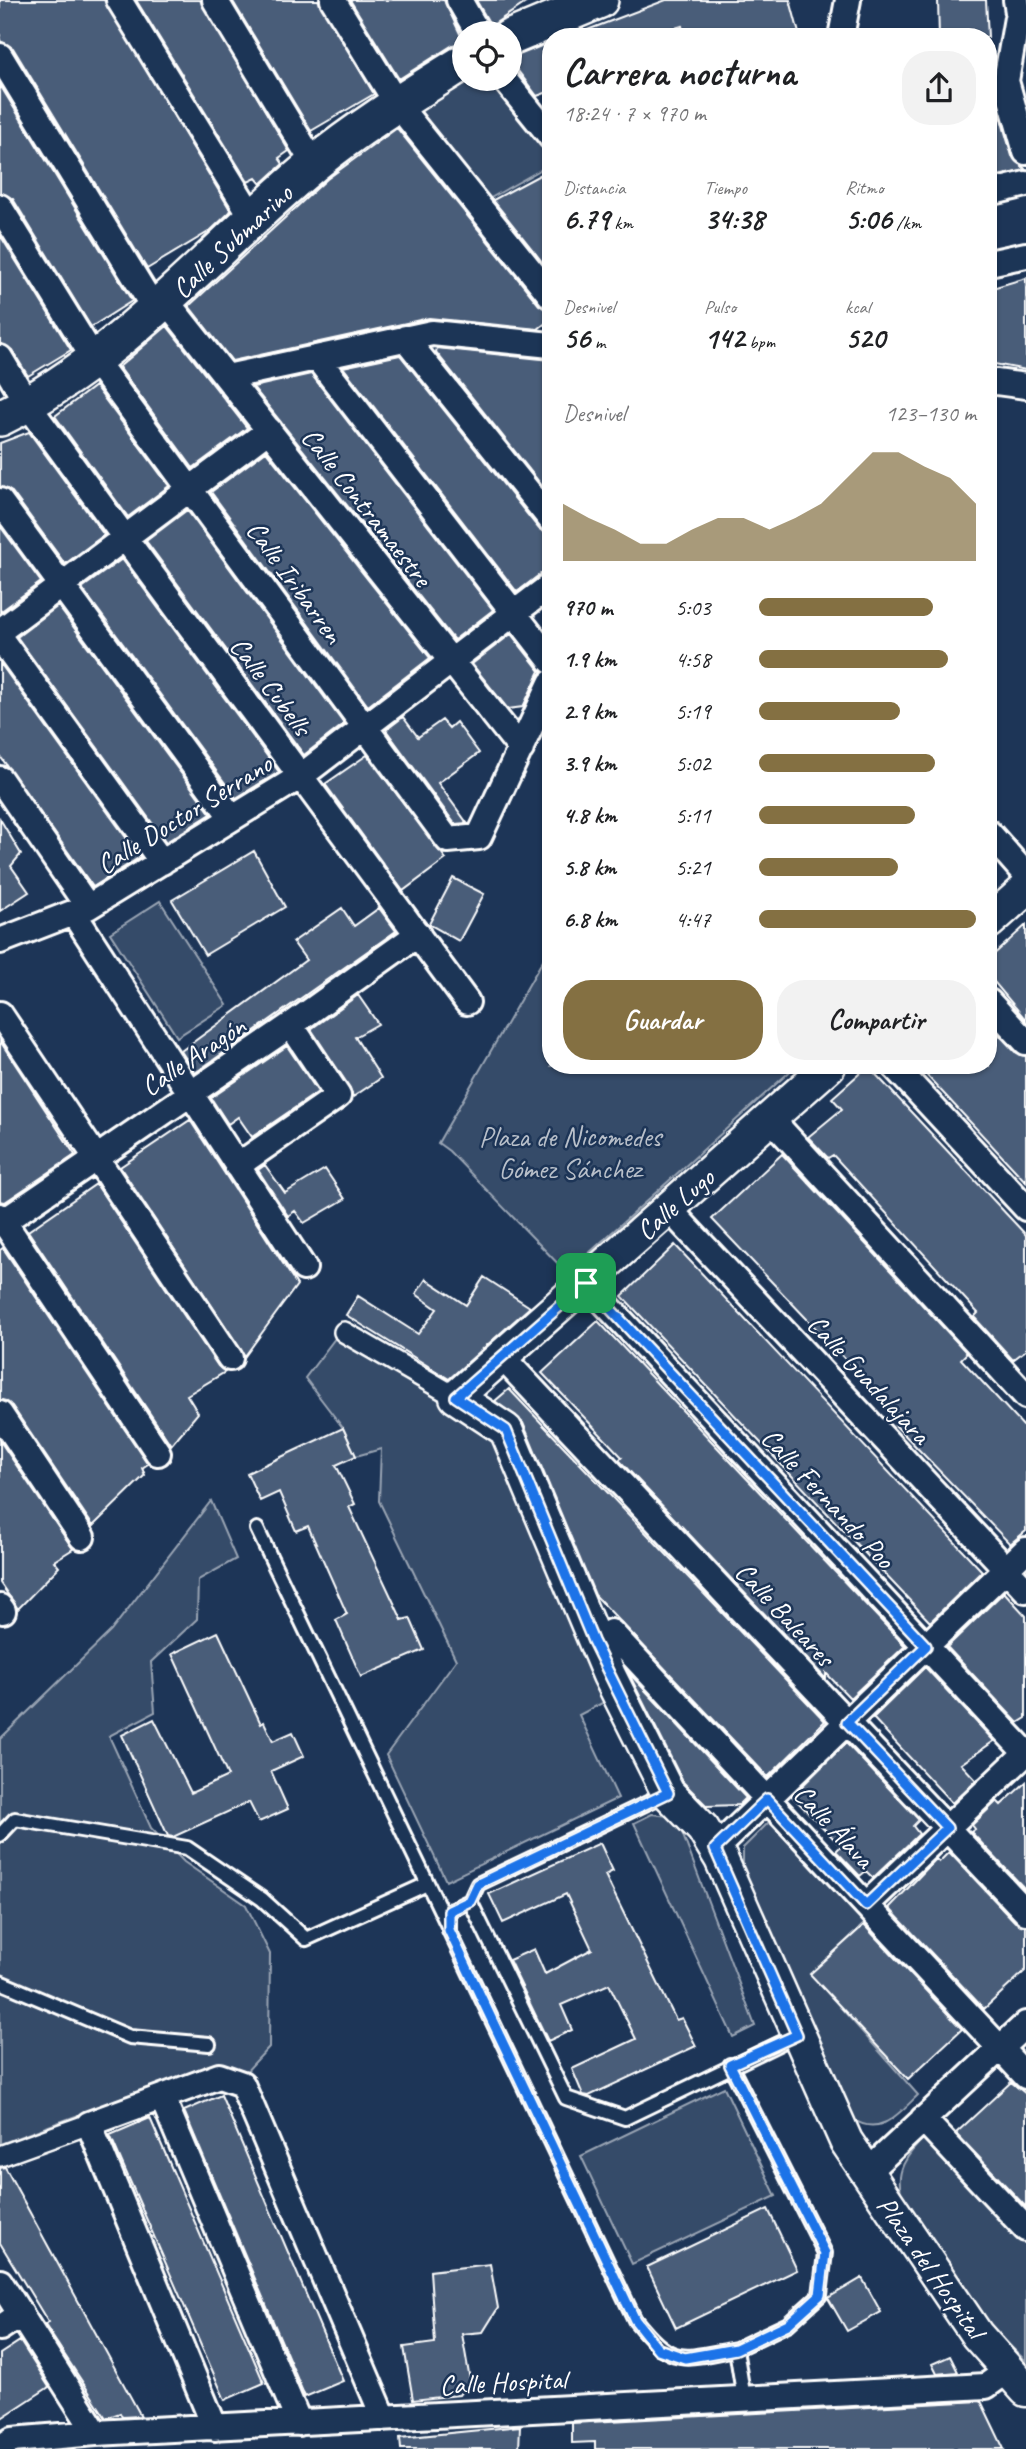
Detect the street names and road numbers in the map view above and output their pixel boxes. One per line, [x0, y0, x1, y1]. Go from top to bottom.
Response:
street label: Calle Submarino [164, 175, 301, 306]
street label: Calle Contramaestre [294, 420, 441, 595]
street label: Calle Iribarren [239, 514, 352, 651]
street label: Calle Cubells [222, 629, 321, 744]
street label: Calle Doctor Serrano [90, 745, 280, 882]
street label: Calle Aragón [134, 1007, 253, 1104]
street label: Calle Lugo [628, 1159, 723, 1248]
street label: Calle Guadalajara [800, 1307, 939, 1453]
street label: Calle Fernando Poo [754, 1420, 904, 1577]
street label: Calle Baleares [728, 1554, 844, 1675]
street label: Calle Álava [786, 1777, 883, 1877]
street label: Plaza del Hospital [869, 2189, 996, 2349]
street label: Calle Hospital [439, 2361, 573, 2403]

